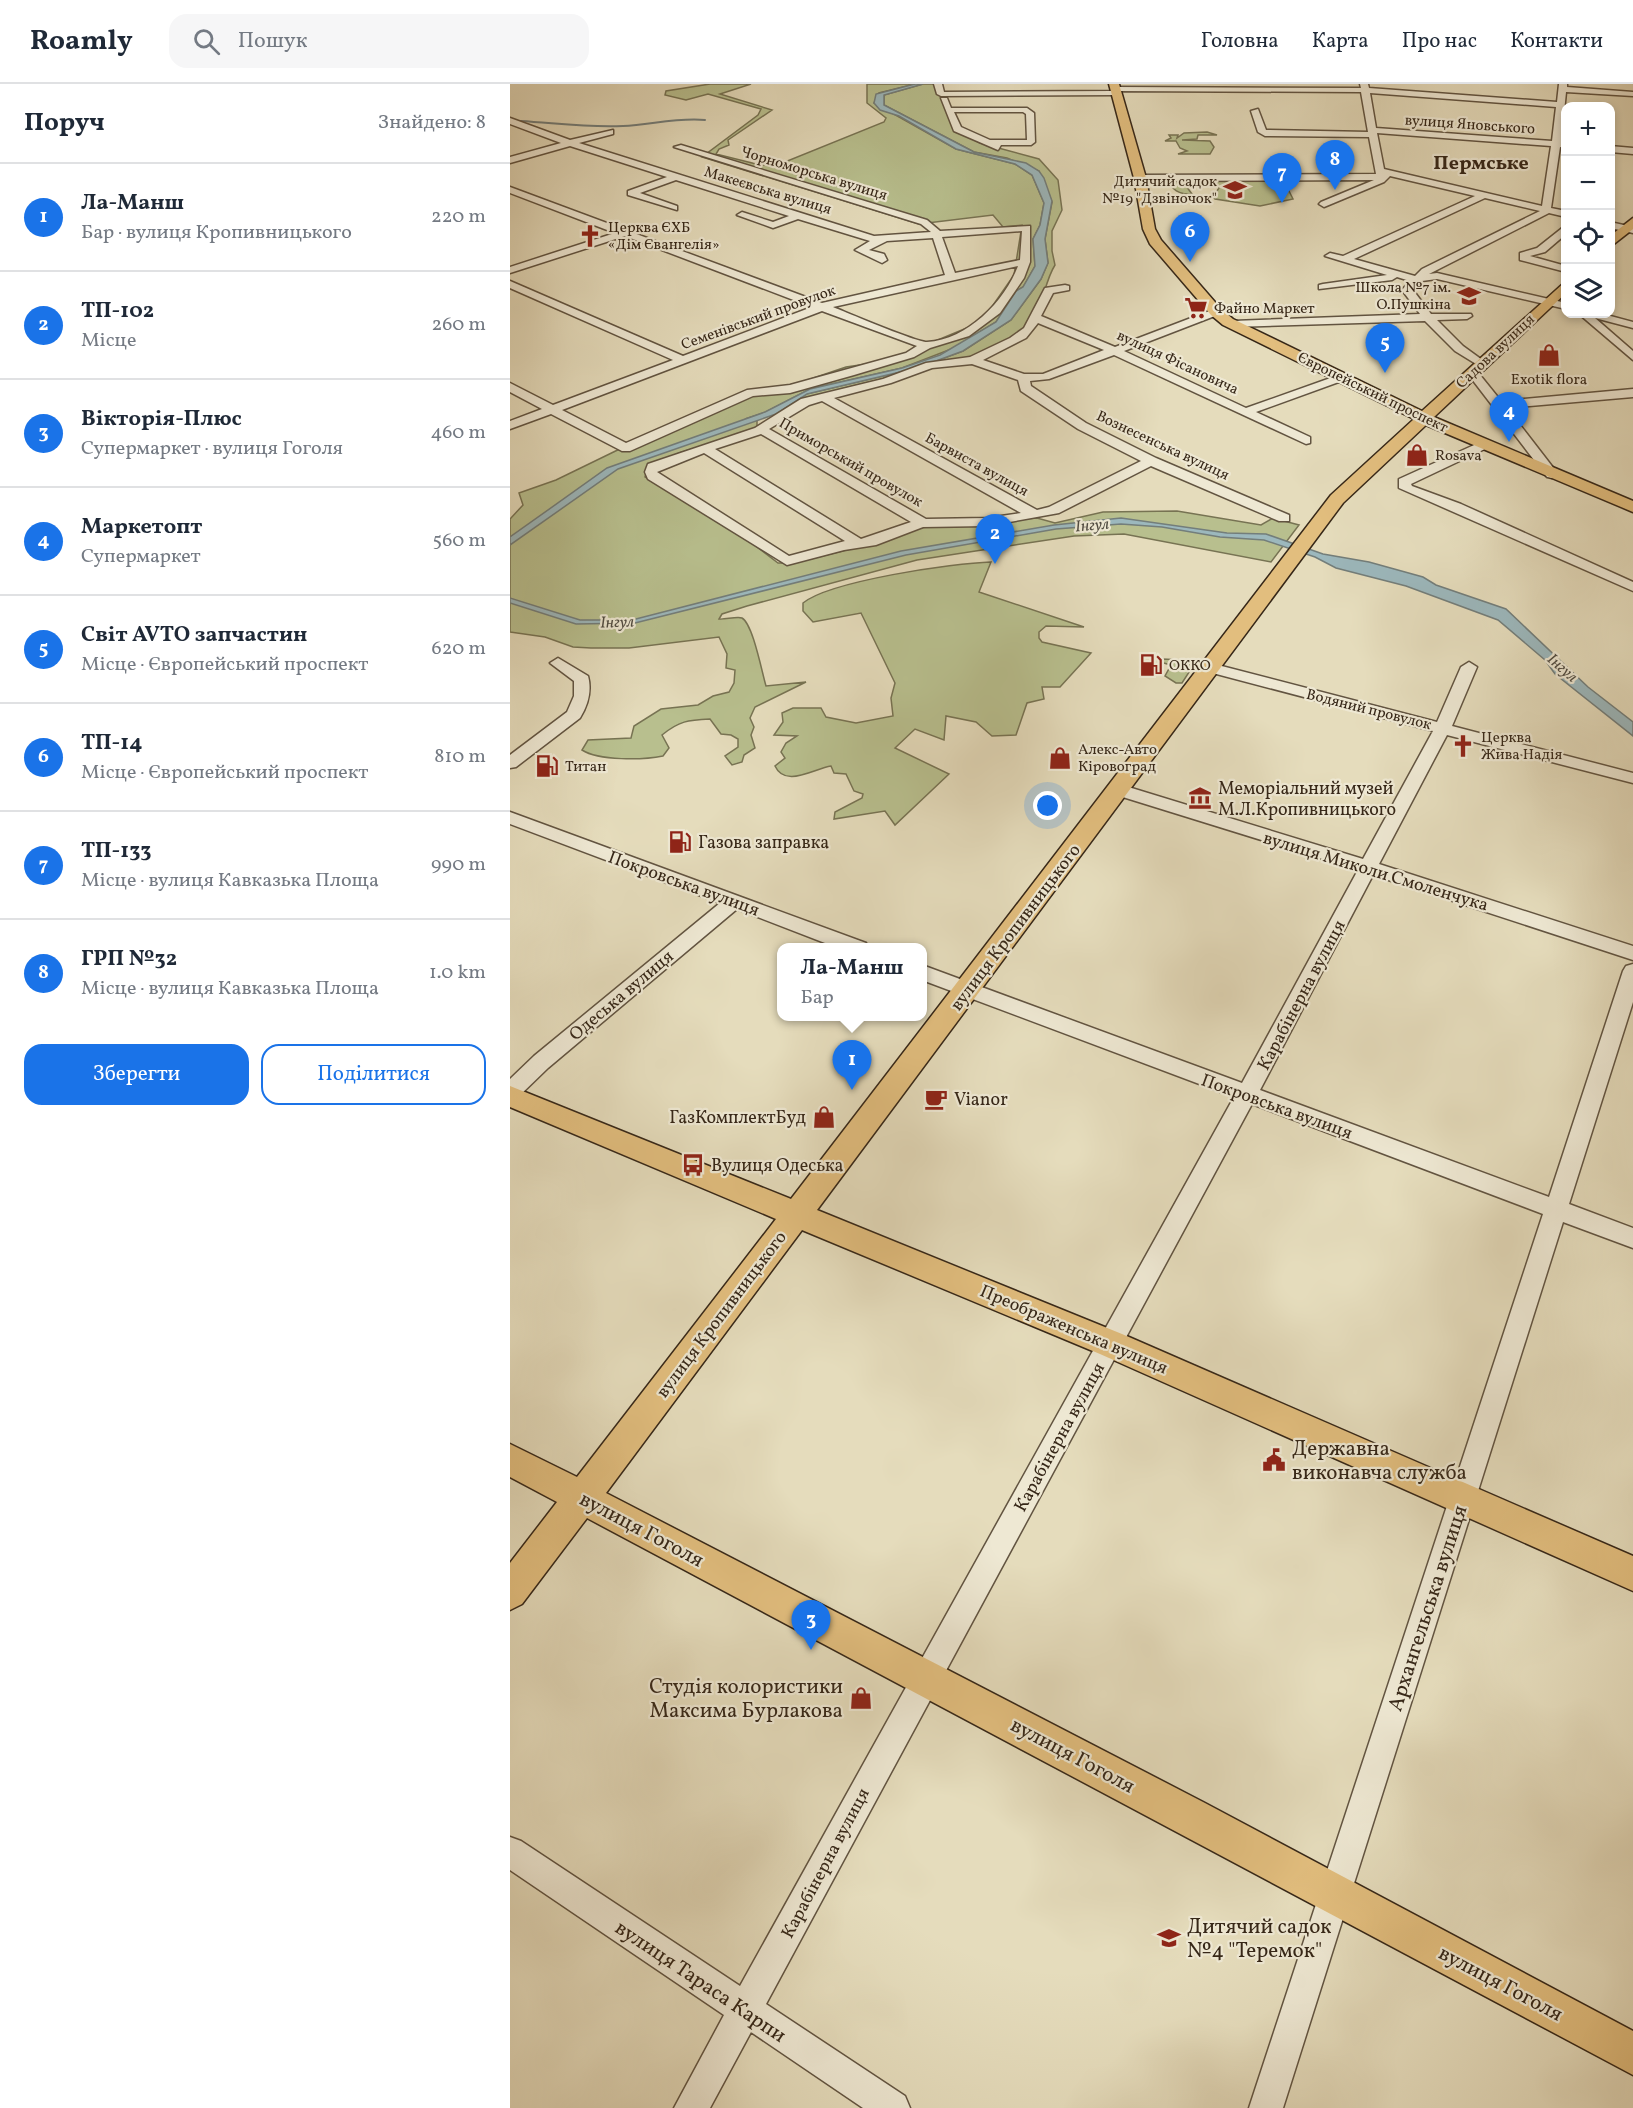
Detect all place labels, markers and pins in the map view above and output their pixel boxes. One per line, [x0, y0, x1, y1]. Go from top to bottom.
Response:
pin: 8 [1316, 141, 1354, 190]
pin: 7 [1262, 154, 1302, 203]
place label: Дитячий садок №19 "Дзвіночок" [1102, 172, 1217, 210]
school or university icon: Дитячий садок №19 "Дзвіночок" [1222, 177, 1248, 203]
pin: 6 [1170, 212, 1210, 262]
place label: Церква ЄХБ «Дім Євангелія» [608, 218, 720, 256]
church icon: Церква ЄХБ «Дім Євангелія» [577, 223, 603, 249]
place label: Школа №7 ім. О.Пушкіна [1355, 278, 1451, 316]
school or university icon: Школа №7 ім. О.Пушкіна [1456, 283, 1482, 309]
supermarket icon: Файно Маркет [1183, 295, 1209, 321]
place label: Файно Маркет [1214, 299, 1315, 320]
pin: 5 [1366, 324, 1404, 373]
shop icon: Exotik flora [1536, 342, 1562, 368]
place label: Exotik flora [1511, 370, 1587, 391]
pin: 4 [1490, 392, 1528, 442]
shop icon: Rosava [1404, 442, 1430, 468]
place label: Rosava [1435, 446, 1482, 467]
pin: 2 [976, 514, 1014, 564]
fuel station icon: ОККО [1138, 652, 1164, 678]
place label: ОККО [1169, 656, 1211, 677]
place label: Церква Жива Надія [1481, 728, 1563, 766]
church icon: Церква Жива Надія [1450, 733, 1476, 759]
place label: Алекс-Авто Кіровоград [1078, 740, 1157, 778]
shop icon: Алекс-Авто Кіровоград [1047, 745, 1073, 771]
fuel station icon: Титан [534, 753, 560, 779]
place label: Титан [565, 757, 606, 778]
place label: Меморіальний музей М.Л.Кропивницького [1218, 777, 1396, 823]
museum icon: Меморіальний музей М.Л.Кропивницького [1187, 785, 1213, 811]
fuel station icon: Газова заправка [667, 829, 693, 855]
place label: Газова заправка [698, 831, 829, 856]
pin: 1 [832, 1040, 872, 1090]
cafe icon: Vianor [923, 1086, 949, 1112]
place label: Vianor [954, 1088, 1008, 1113]
shop icon: ГазКомплектБуд [811, 1104, 837, 1130]
place label: ГазКомплектБуд [669, 1106, 806, 1131]
bus stop icon: Вулиця Одеська [680, 1152, 706, 1178]
place label: Вулиця Одеська [711, 1154, 844, 1179]
place label: Державна виконавча служба [1292, 1435, 1467, 1488]
public building icon: Державна виконавча служба [1261, 1447, 1287, 1473]
pin: 3 [792, 1600, 830, 1650]
place label: Студія колористики Максима Бурлакова [649, 1673, 843, 1726]
shop icon: Студія колористики Максима Бурлакова [848, 1685, 874, 1711]
place label: Дитячий садок №4 "Теремок" [1187, 1913, 1332, 1966]
school or university icon: Дитячий садок №4 "Теремок" [1156, 1925, 1182, 1951]

